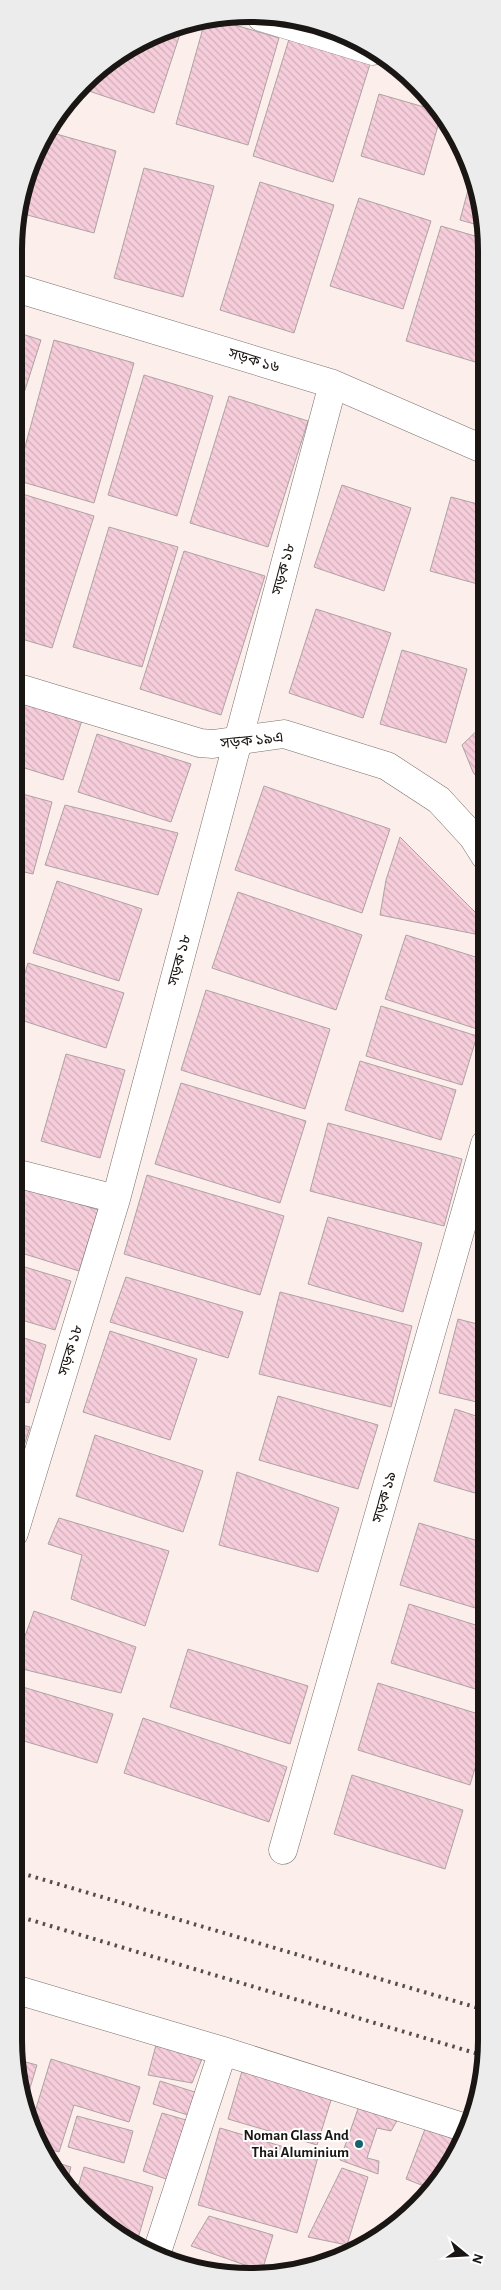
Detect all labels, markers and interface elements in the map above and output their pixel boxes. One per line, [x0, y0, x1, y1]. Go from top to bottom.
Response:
street label: সড়ক ১৬ [226, 345, 281, 375]
street label: সড়ক ১৮ [269, 542, 298, 597]
street label: সড়ক ১৯এ [219, 730, 284, 751]
street label: সড়ক ১৮ [165, 933, 194, 988]
street label: সড়ক ১৮ [55, 1323, 85, 1378]
street label: সড়ক ১৯ [370, 1470, 399, 1525]
place label: Noman Glass And Thai Aluminium [244, 2128, 349, 2160]
marker: Noman Glass And Thai Aluminium [353, 2138, 365, 2150]
north arrow [441, 2230, 491, 2280]
text: N [469, 2252, 486, 2266]

